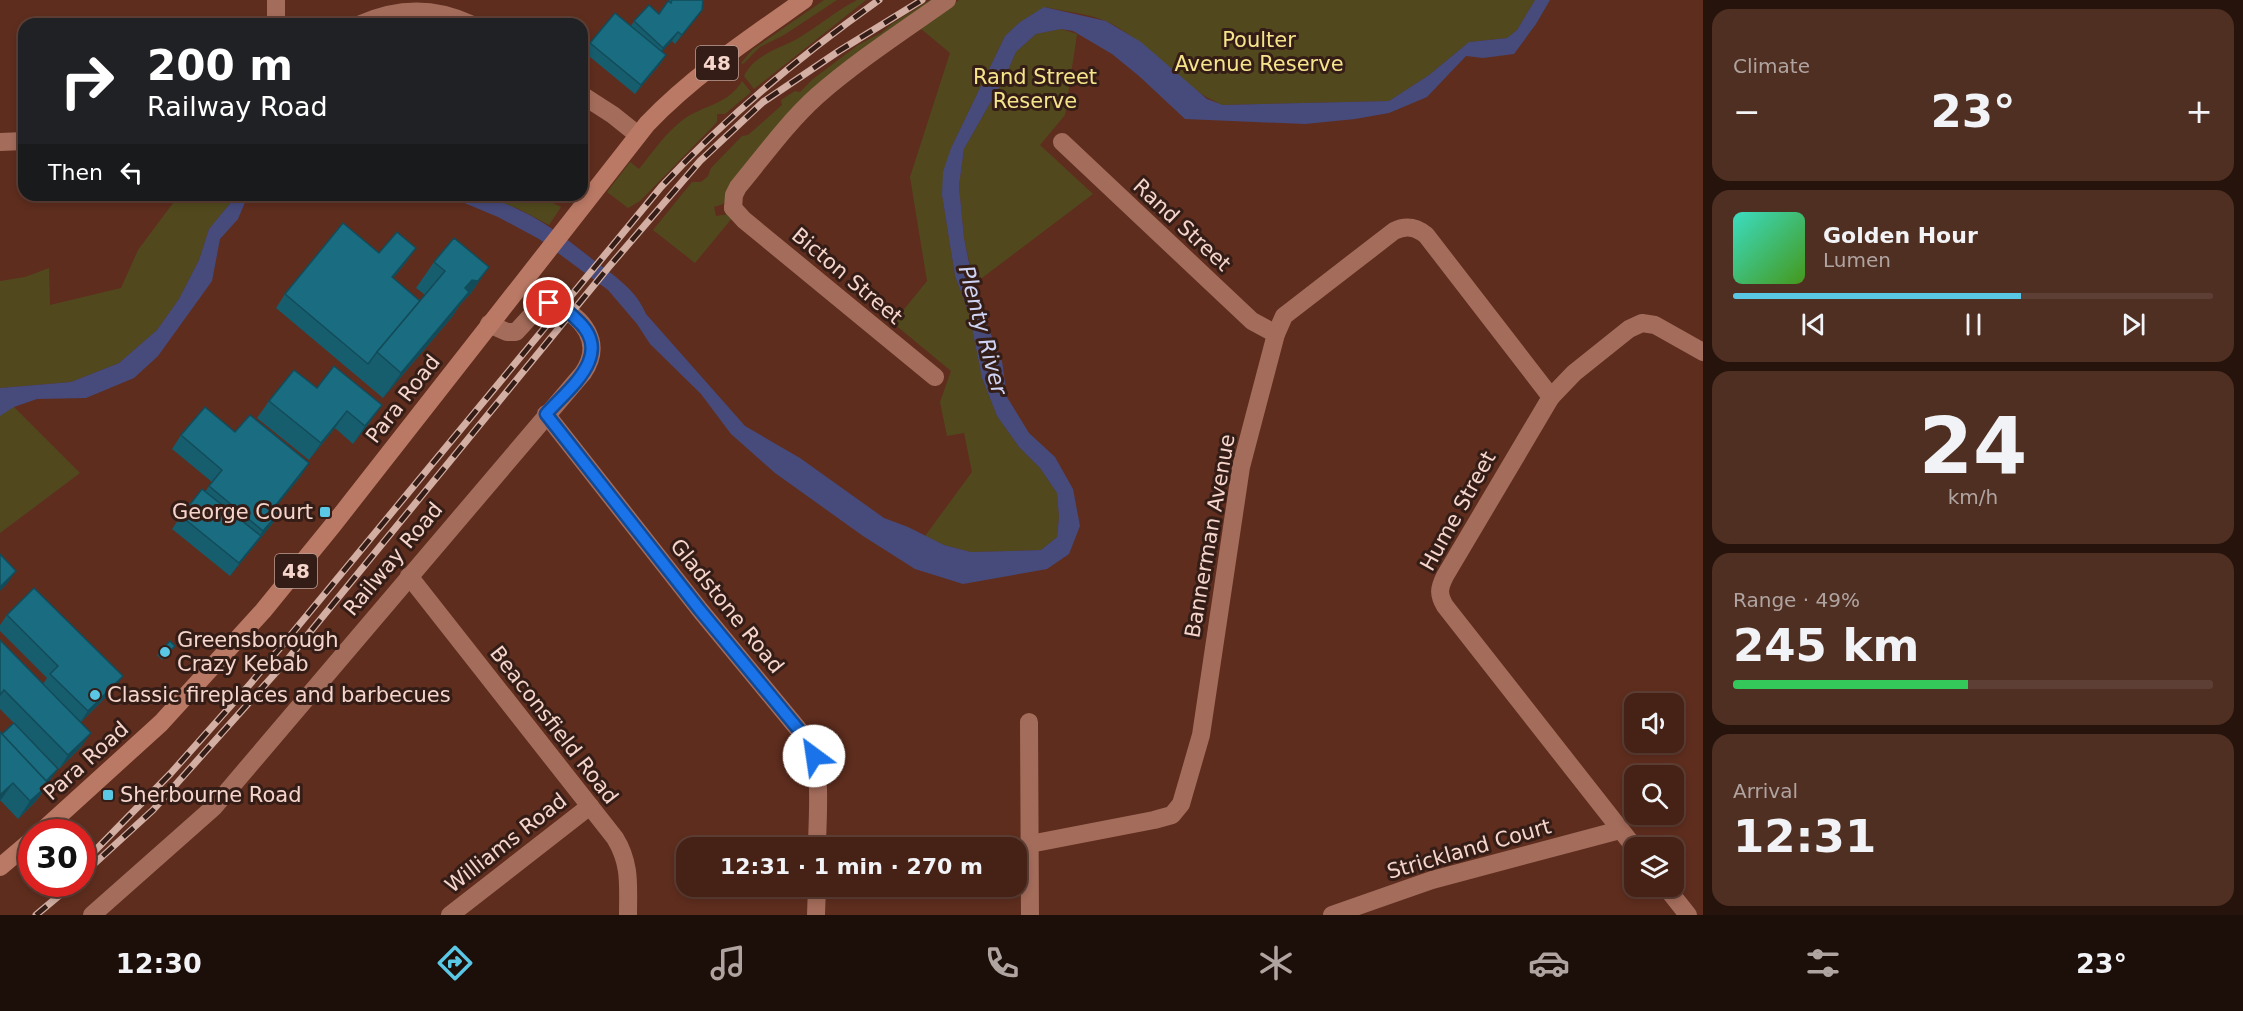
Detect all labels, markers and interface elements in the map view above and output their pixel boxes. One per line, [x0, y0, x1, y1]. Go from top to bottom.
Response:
park label: Poulter Avenue Reserve [1174, 28, 1344, 76]
text: 200 m [147, 41, 293, 90]
icon: right [48, 42, 126, 120]
road number: 48 [696, 46, 738, 80]
text: Climate [1733, 54, 1810, 78]
park label: Rand Street Reserve [973, 65, 1097, 113]
text: 23° [1930, 85, 2016, 138]
text: Railway Road [147, 91, 328, 122]
text: − [1733, 92, 1761, 131]
text: + [2185, 92, 2213, 131]
icon: left [115, 156, 148, 189]
text: Then [48, 160, 103, 185]
street label: Rand Street [1128, 174, 1236, 276]
street label: Bicton Street [787, 223, 907, 329]
text: Golden Hour [1823, 223, 1978, 248]
text: Lumen [1823, 248, 1891, 272]
water label: Plenty River [954, 263, 1013, 399]
pin [523, 277, 574, 328]
icon: arrive [532, 286, 565, 319]
icon: previous [1797, 308, 1830, 341]
icon: pause [1957, 308, 1990, 341]
icon: next [2117, 308, 2150, 341]
street label: Para Road [361, 350, 445, 448]
text: 24 [1919, 401, 2027, 491]
street label: Bannerman Avenue [1180, 432, 1240, 640]
street label: Hume Street [1415, 447, 1501, 575]
text: km/h [1948, 485, 1998, 509]
street label: Railway Road [339, 497, 447, 621]
place label: George Court [172, 500, 313, 524]
marker: George Court [318, 505, 332, 519]
street label: Gladstone Road [665, 534, 789, 678]
road number: 48 [275, 554, 317, 588]
text: Range · 49% [1733, 588, 1860, 612]
text: 245 km [1733, 619, 1919, 672]
place label: Greensborough Crazy Kebab [177, 628, 339, 676]
street label: Beaconsfield Road [485, 641, 623, 809]
marker: Greensborough Crazy Kebab [158, 645, 172, 659]
place label: Classic fireplaces and barbecues [107, 683, 451, 707]
marker: Classic fireplaces and barbecues [88, 688, 102, 702]
map controls [1624, 693, 1684, 897]
button: sound [1624, 693, 1684, 753]
street label: Para Road [39, 717, 133, 805]
position arrow [782, 724, 846, 788]
button: search [1624, 765, 1684, 825]
text: Arrival [1733, 779, 1798, 803]
place label: Sherbourne Road [120, 783, 302, 807]
marker: Sherbourne Road [101, 788, 115, 802]
street label: Williams Road [441, 788, 571, 898]
text: 12:31 [1733, 810, 1876, 863]
street label: Strickland Court [1384, 814, 1554, 884]
speed limit sign: 30 [18, 819, 96, 897]
button: layers [1624, 837, 1684, 897]
text: 12:31 · 1 min · 270 m [720, 854, 983, 879]
icon: directions [434, 942, 476, 984]
icon: music [707, 942, 749, 984]
icon: phone [981, 942, 1023, 984]
icon: climate [1255, 942, 1297, 984]
icon: car [1528, 942, 1570, 984]
icon: filters [1802, 942, 1844, 984]
text: 12:30 [116, 948, 202, 979]
text: 23° [2076, 948, 2127, 979]

